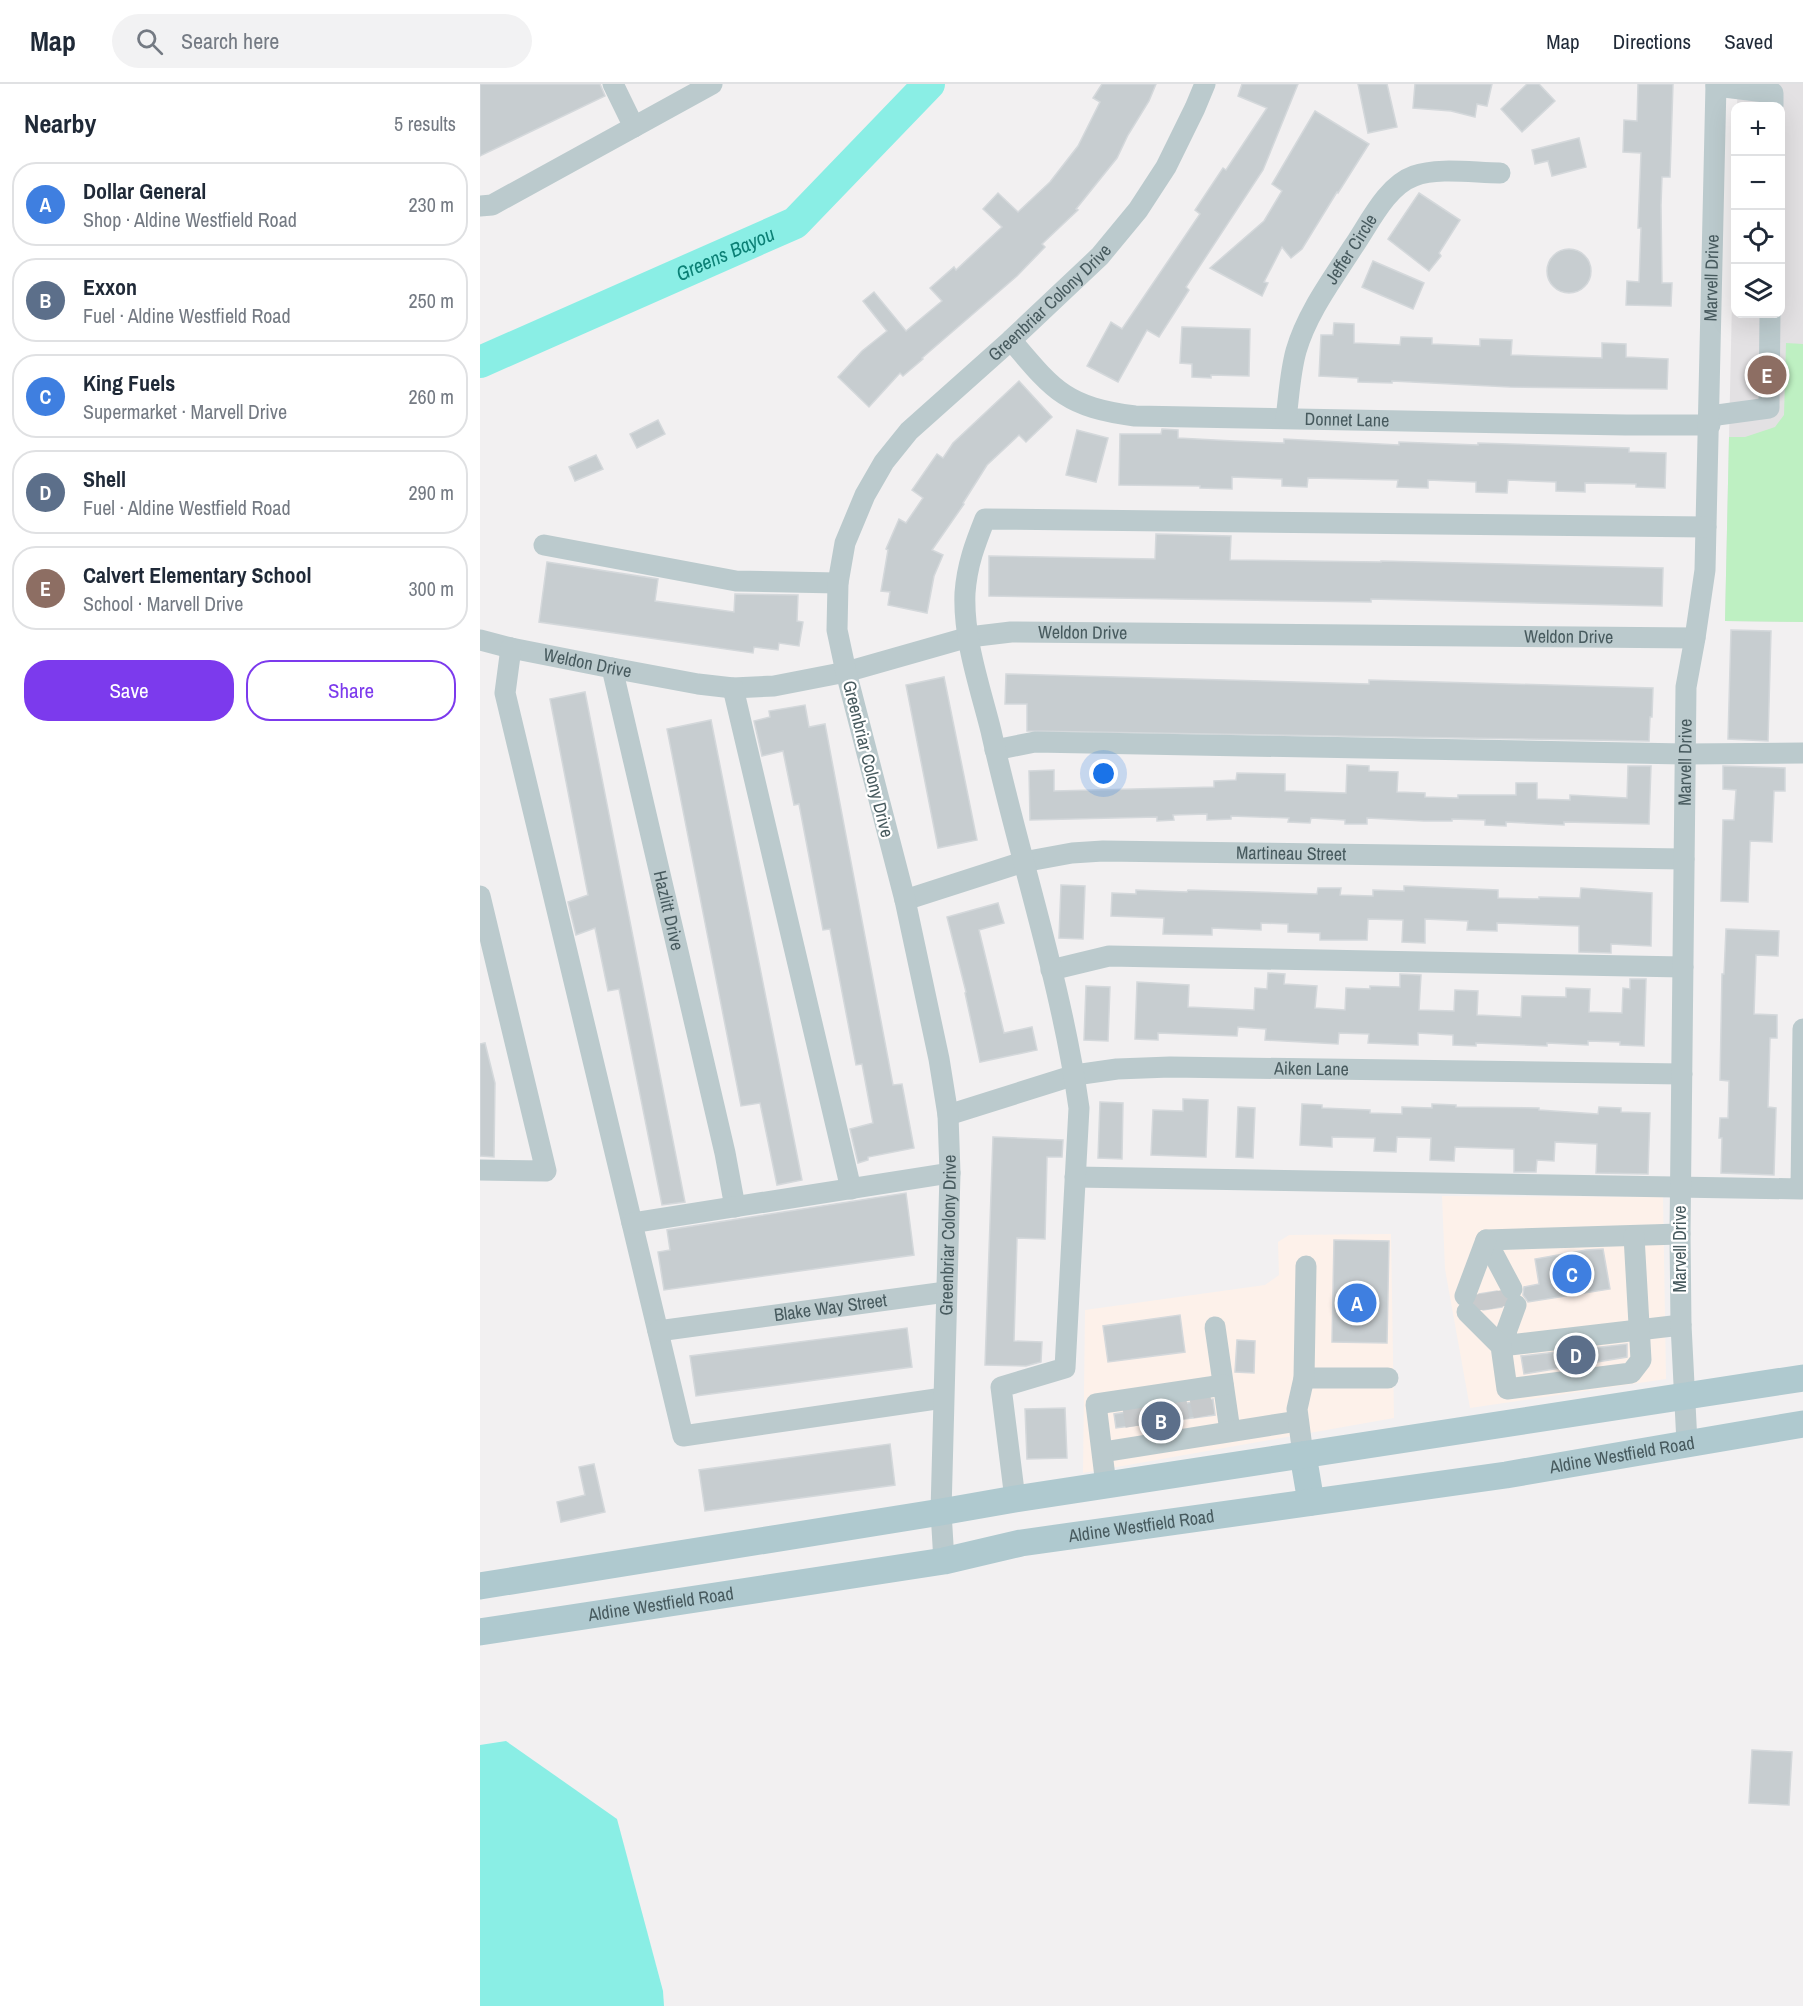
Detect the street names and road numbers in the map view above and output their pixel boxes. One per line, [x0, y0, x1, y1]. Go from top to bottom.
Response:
street label: Jeffer Circle [1319, 209, 1383, 289]
street label: Marvell Drive [1698, 234, 1725, 322]
street label: Greenbriar Colony Drive [982, 239, 1117, 367]
street label: Donnet Lane [1304, 406, 1390, 433]
street label: Weldon Drive [1038, 619, 1127, 645]
street label: Weldon Drive [1524, 624, 1613, 649]
street label: Weldon Drive [541, 642, 634, 683]
street label: Greenbriar Colony Drive [837, 678, 900, 840]
street label: Marvell Drive [1672, 719, 1698, 806]
street label: Martineau Street [1236, 840, 1346, 866]
street label: Hazlitt Drive [648, 868, 690, 953]
street label: Aiken Lane [1273, 1055, 1349, 1081]
street label: Greenbriar Colony Drive [933, 1154, 962, 1316]
street label: Marvell Drive [1667, 1206, 1692, 1292]
street label: Blake Way Street [772, 1287, 888, 1327]
street label: Aldine Westfield Road [1547, 1430, 1696, 1479]
street label: Aldine Westfield Road [1066, 1503, 1216, 1548]
street label: Aldine Westfield Road [585, 1580, 735, 1627]

